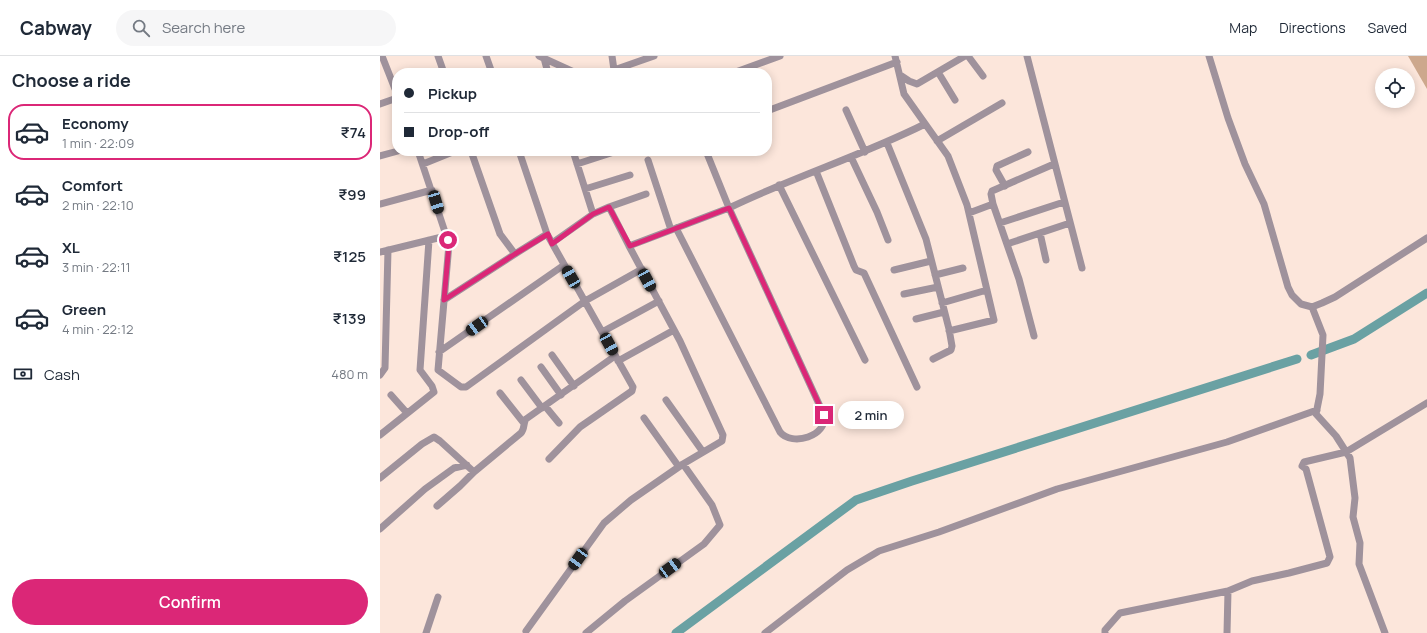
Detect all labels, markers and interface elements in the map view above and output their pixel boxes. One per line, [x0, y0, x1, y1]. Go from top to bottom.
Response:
search box [116, 10, 396, 46]
text: Cabway [20, 15, 92, 41]
icon: search [130, 17, 152, 39]
text: Search here [162, 17, 245, 38]
text: Map [1229, 18, 1257, 37]
text: Directions [1279, 18, 1346, 37]
text: Saved [1368, 18, 1407, 37]
text: Choose a ride [12, 68, 131, 92]
map controls [1375, 68, 1415, 108]
button: locate [1375, 68, 1415, 108]
text: Pickup [428, 83, 477, 104]
text: Economy [62, 113, 129, 134]
icon: car [14, 114, 50, 150]
text: Drop-off [428, 121, 489, 142]
text: ₹74 [341, 122, 366, 143]
text: 1 min · 22:09 [62, 134, 134, 152]
text: Comfort [62, 175, 123, 196]
icon: car [14, 176, 50, 212]
text: ₹99 [338, 184, 366, 205]
car [427, 189, 445, 215]
text: 2 min · 22:10 [62, 196, 134, 214]
route start [439, 231, 457, 249]
text: XL [62, 237, 80, 258]
icon: car [14, 238, 50, 274]
text: ₹125 [333, 246, 366, 267]
text: 3 min · 22:11 [62, 258, 131, 276]
car [560, 264, 582, 290]
car [636, 267, 658, 293]
text: Green [62, 299, 106, 320]
icon: car [14, 300, 50, 336]
text: ₹139 [333, 308, 366, 329]
car [464, 314, 490, 338]
text: 4 min · 22:12 [62, 320, 133, 338]
car [598, 331, 620, 357]
icon: cash [12, 363, 34, 385]
text: Cash [44, 364, 80, 385]
text: 480 m [331, 365, 368, 383]
callout: 2 min [838, 401, 904, 429]
route end [815, 406, 833, 424]
text: 2 min [854, 406, 888, 424]
car [566, 546, 590, 572]
car [657, 556, 683, 580]
button: Confirm [12, 579, 368, 625]

